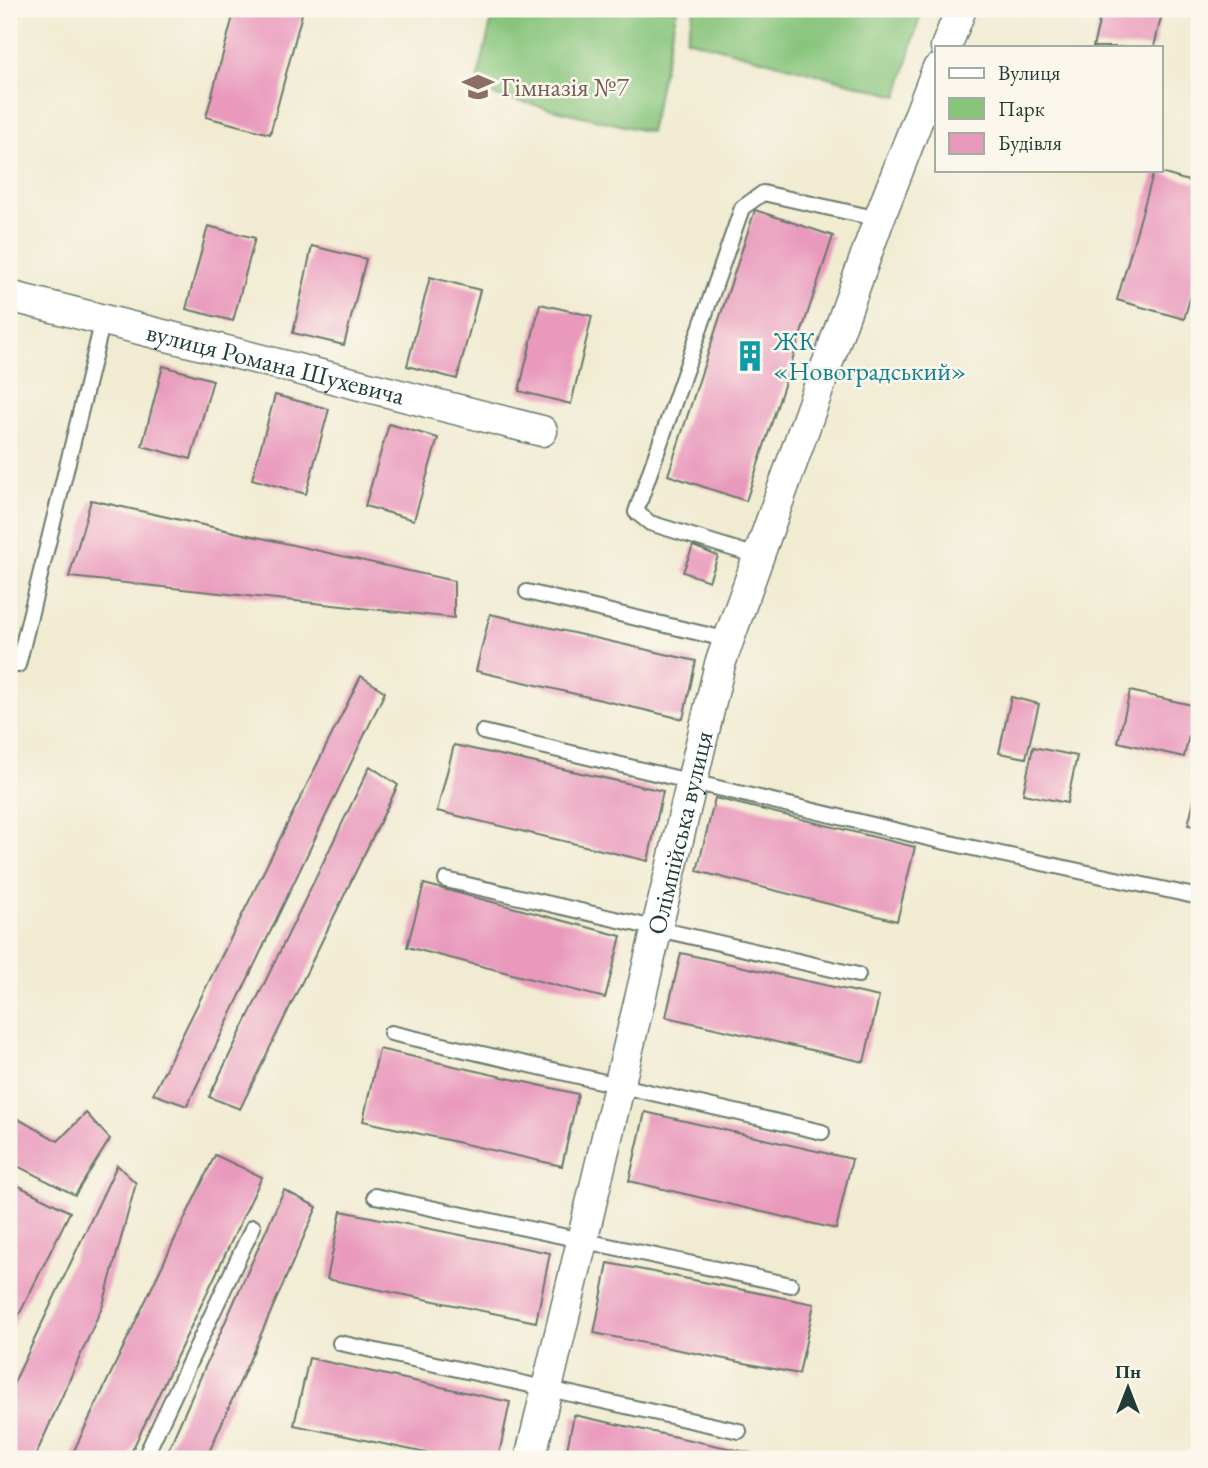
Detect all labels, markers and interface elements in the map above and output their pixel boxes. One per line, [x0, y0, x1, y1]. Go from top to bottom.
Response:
legend [935, 46, 1162, 172]
text: Вулиця [998, 59, 1060, 86]
school or university icon: Гімназія №7 [461, 70, 495, 104]
place label: Гімназія №7 [501, 70, 629, 104]
text: Парк [998, 95, 1045, 122]
text: Будівля [998, 129, 1062, 156]
street label: вулиця Романа Шухевича [143, 315, 409, 413]
place label: ЖК «Новоградський» [772, 324, 966, 388]
building icon: ЖК «Новоградський» [733, 339, 767, 373]
street label: Олімпійська вулиця [639, 727, 720, 938]
north arrow [1092, 1352, 1162, 1422]
text: Пн [1115, 1359, 1141, 1384]

